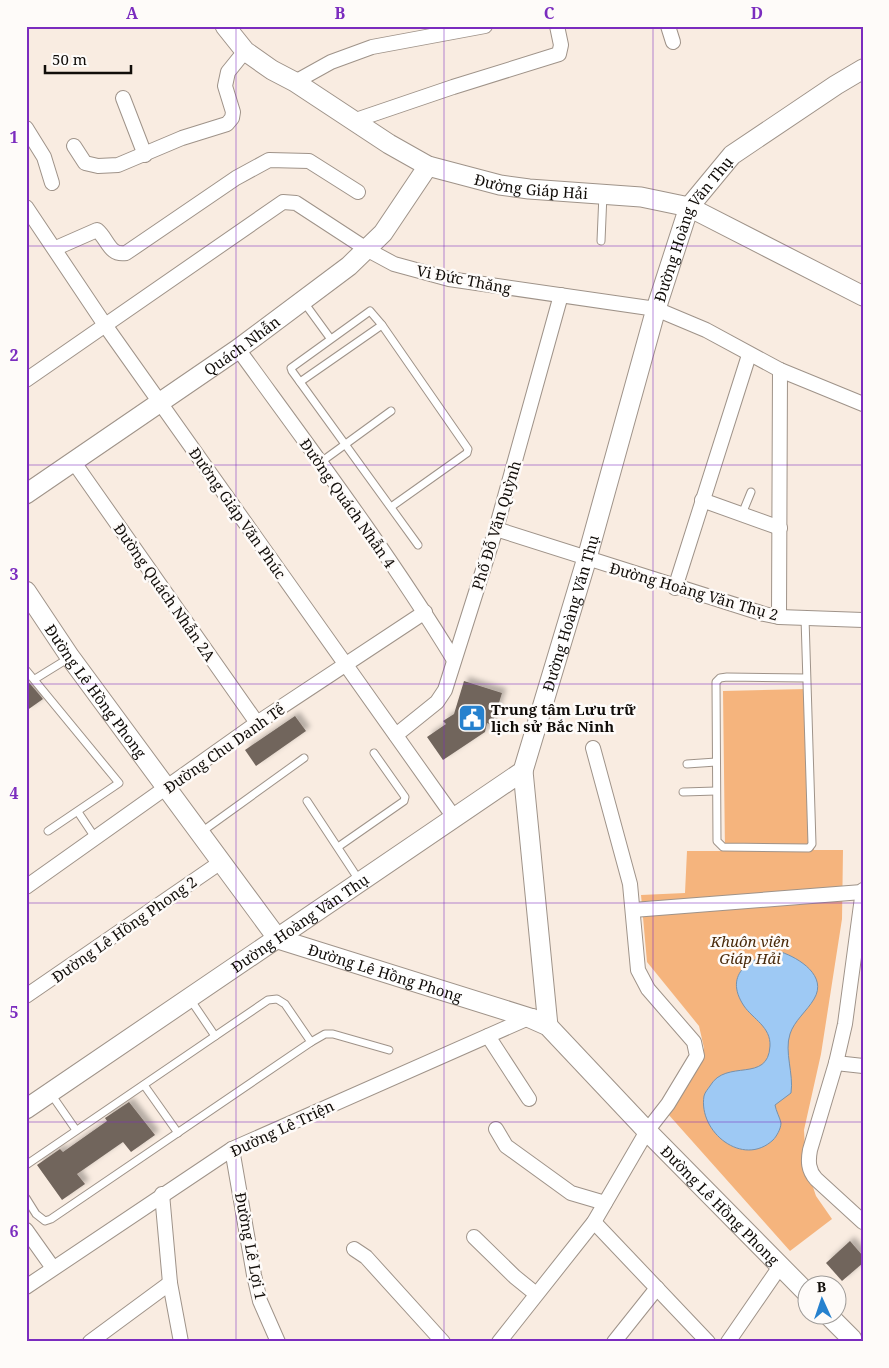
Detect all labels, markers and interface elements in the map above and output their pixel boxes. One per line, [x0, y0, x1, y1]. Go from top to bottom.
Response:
text: A [126, 2, 139, 24]
text: B [335, 2, 346, 24]
text: C [544, 2, 555, 24]
text: D [751, 2, 763, 24]
scale bar [45, 42, 131, 74]
text: 50 m [52, 49, 87, 69]
text: 1 [9, 126, 19, 148]
street label: Đường Hoàng Văn Thụ [649, 152, 737, 304]
street label: Đường Giáp Hải [472, 169, 589, 203]
street label: Vi Đức Thăng [415, 260, 513, 298]
street label: Quách Nhẫn [200, 311, 284, 379]
text: 2 [9, 344, 19, 366]
street label: Đường Quách Nhẫn 4 [296, 434, 401, 572]
street label: Đường Giáp Văn Phúc [185, 443, 291, 583]
street label: Phố Đỗ Văn Quỳnh [467, 457, 525, 592]
street label: Đường Quách Nhẫn 2A [110, 519, 220, 665]
street label: Đường Hoàng Văn Thụ [538, 532, 603, 694]
street label: Đường Hoàng Văn Thụ 2 [607, 557, 781, 625]
text: 3 [9, 563, 19, 585]
street label: Đường Lê Hồng Phong [41, 620, 151, 762]
street label: Đường Chu Danh Tể [160, 699, 288, 797]
place label: Trung tâm Lưu trữ lịch sử Bắc Ninh [491, 699, 636, 736]
public building icon: Trung tâm Lưu trữ lịch sử Bắc Ninh [457, 703, 487, 733]
text: 4 [9, 782, 19, 804]
street label: Đường Hoàng Văn Thụ [227, 869, 373, 977]
street label: Đường Lê Hồng Phong 2 [47, 871, 201, 987]
park label: Khuôn viên Giáp Hải [710, 931, 789, 968]
street label: Đường Lê Hồng Phong [305, 939, 465, 1006]
text: 5 [9, 1001, 19, 1023]
street label: Đường Lê Triện [227, 1095, 337, 1161]
street label: Đường Lê Hồng Phong [657, 1141, 784, 1269]
street label: Đường Lê Lợi 1 [231, 1190, 271, 1302]
text: 6 [9, 1220, 19, 1242]
north arrow [796, 1276, 846, 1326]
text: B [816, 1277, 826, 1296]

